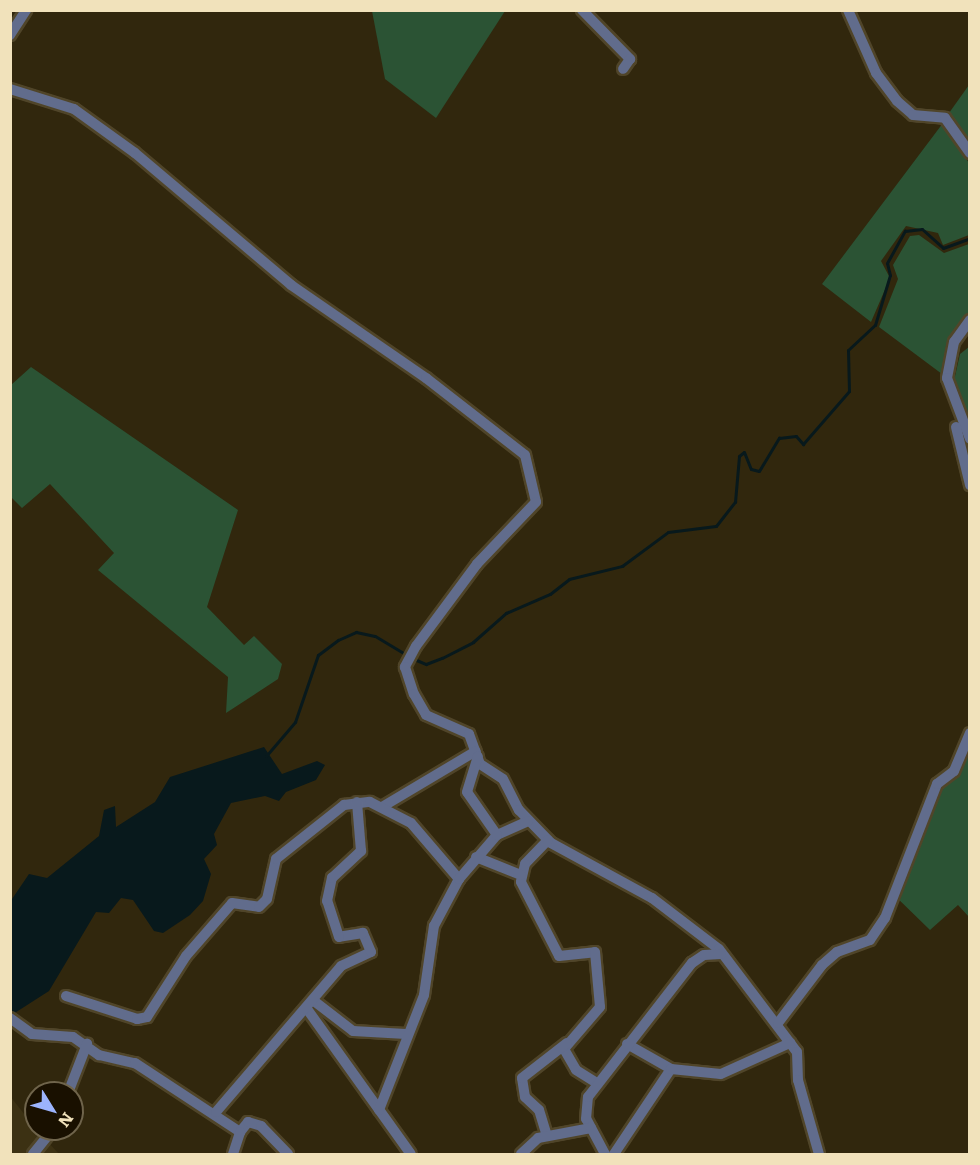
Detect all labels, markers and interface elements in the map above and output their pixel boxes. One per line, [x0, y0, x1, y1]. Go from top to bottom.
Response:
north arrow [24, 1081, 84, 1141]
text: N [53, 1108, 80, 1133]

